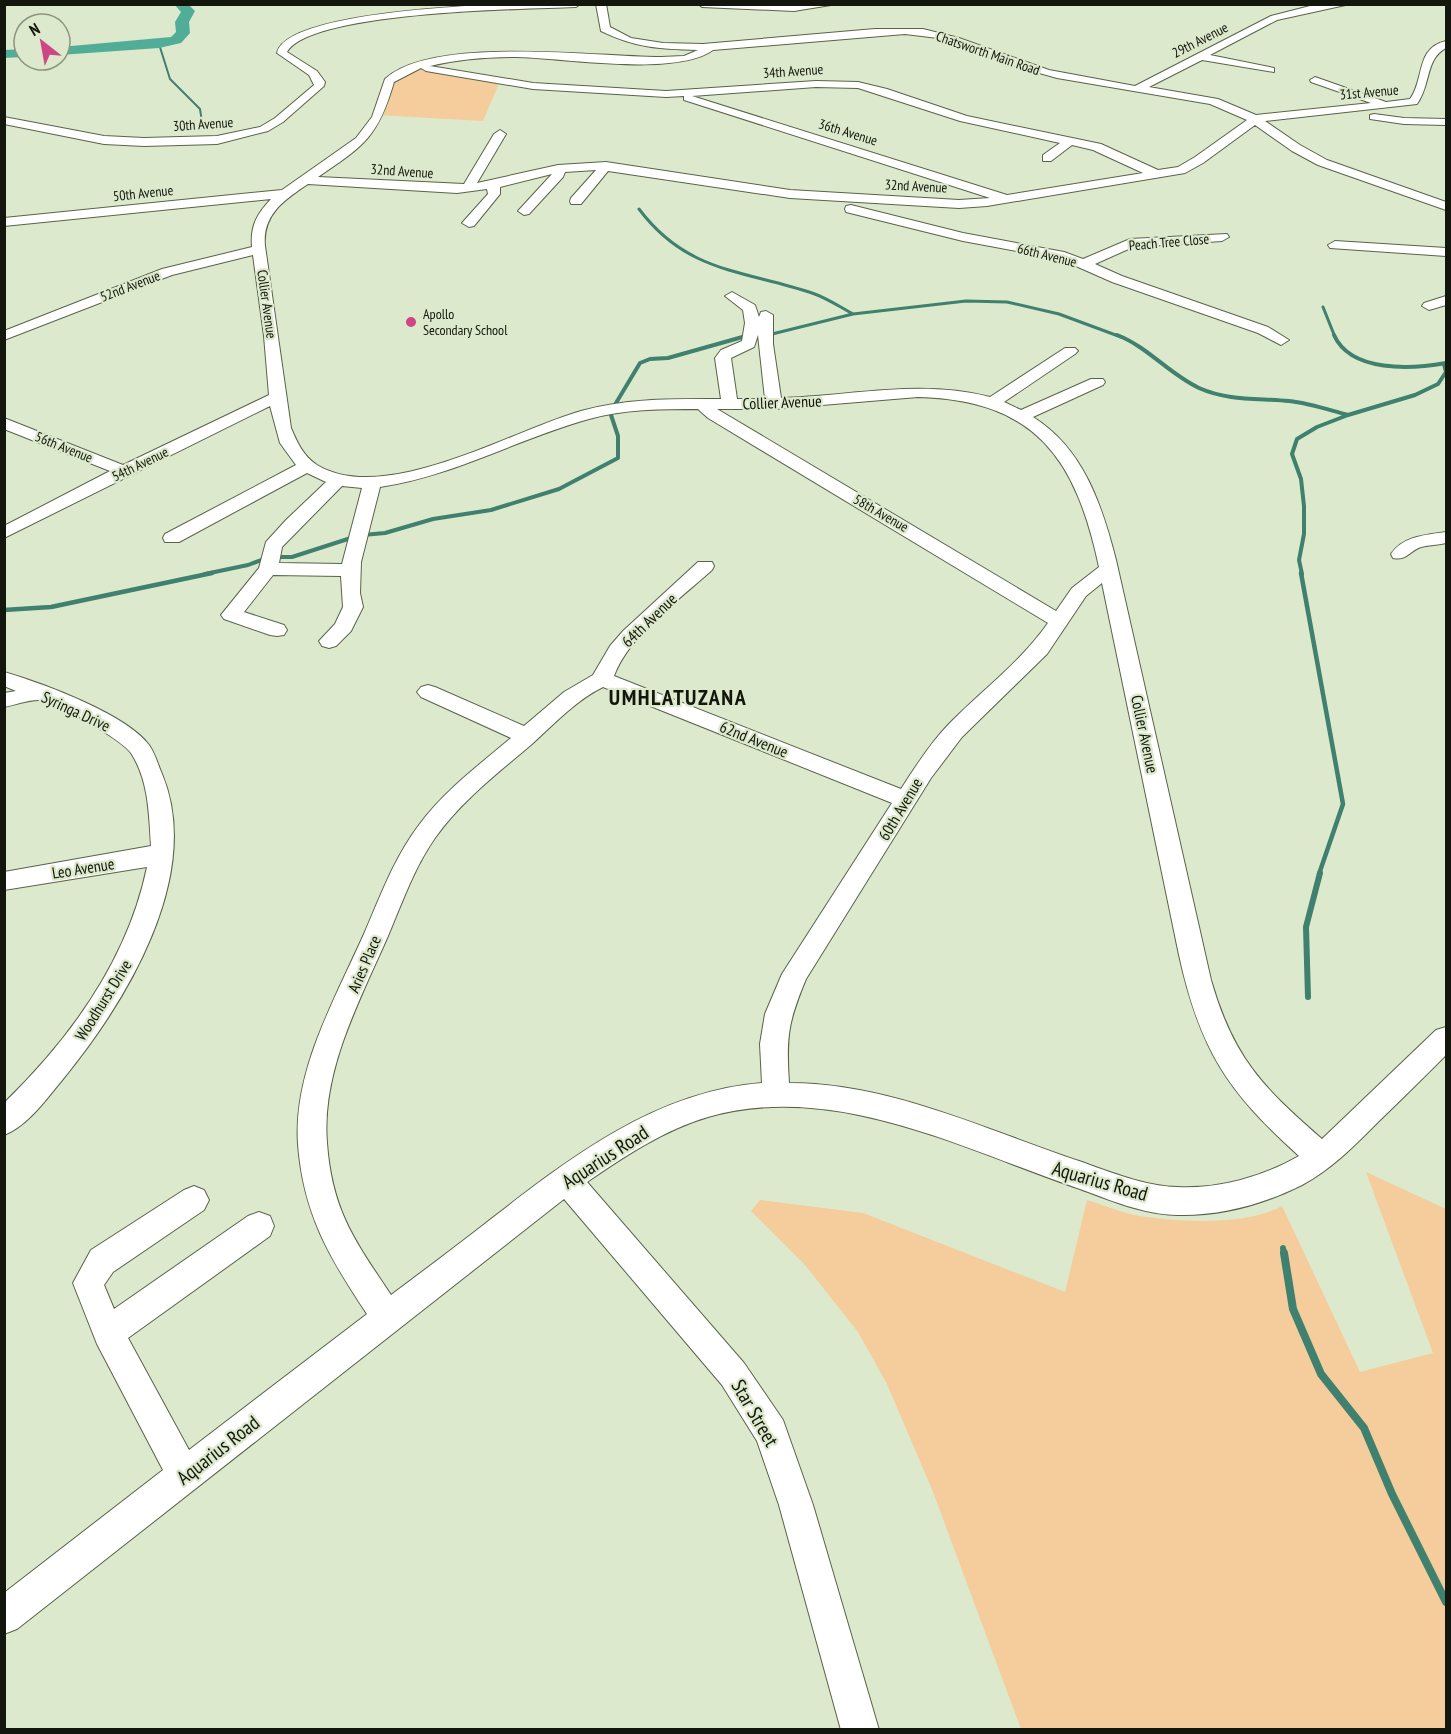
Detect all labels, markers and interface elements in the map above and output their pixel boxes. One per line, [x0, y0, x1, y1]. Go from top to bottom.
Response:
north arrow [12, 12, 72, 72]
text: N [25, 18, 43, 40]
street label: 29th Avenue [1169, 18, 1231, 62]
street label: Chatsworth Main Road [934, 27, 1042, 79]
street label: 34th Avenue [762, 60, 824, 82]
street label: 31st Avenue [1339, 80, 1399, 104]
street label: 30th Avenue [172, 113, 234, 135]
street label: 36th Avenue [816, 115, 880, 150]
street label: 32nd Avenue [370, 160, 434, 182]
street label: 32nd Avenue [884, 175, 948, 197]
street label: 50th Avenue [112, 181, 174, 205]
street label: Peach Tree Close [1128, 230, 1210, 254]
street label: 66th Avenue [1015, 239, 1079, 271]
street label: 52nd Avenue [97, 266, 163, 306]
street label: Collier Avenue [253, 268, 281, 340]
place label: Apollo Secondary School [423, 305, 508, 339]
marker: Apollo Secondary School [404, 315, 418, 329]
street label: Collier Avenue [742, 391, 822, 413]
street label: 56th Avenue [33, 427, 96, 467]
street label: 54th Avenue [109, 443, 171, 485]
street label: 58th Avenue [850, 490, 912, 536]
street label: 64th Avenue [617, 589, 681, 651]
district label: UMHLATUZANA [609, 683, 747, 711]
street label: Syringa Drive [38, 686, 114, 736]
street label: Collier Avenue [1127, 693, 1163, 775]
street label: 62nd Avenue [717, 716, 791, 762]
street label: 60th Avenue [874, 774, 926, 844]
street label: Leo Avenue [50, 853, 116, 883]
street label: Aries Place [343, 932, 385, 996]
street label: Woodhurst Drive [70, 956, 136, 1044]
street label: Aquarius Road [557, 1119, 653, 1195]
street label: Aquarius Road [1049, 1155, 1151, 1207]
street label: Star Street [725, 1375, 785, 1452]
street label: Aquarius Road [171, 1410, 265, 1490]

